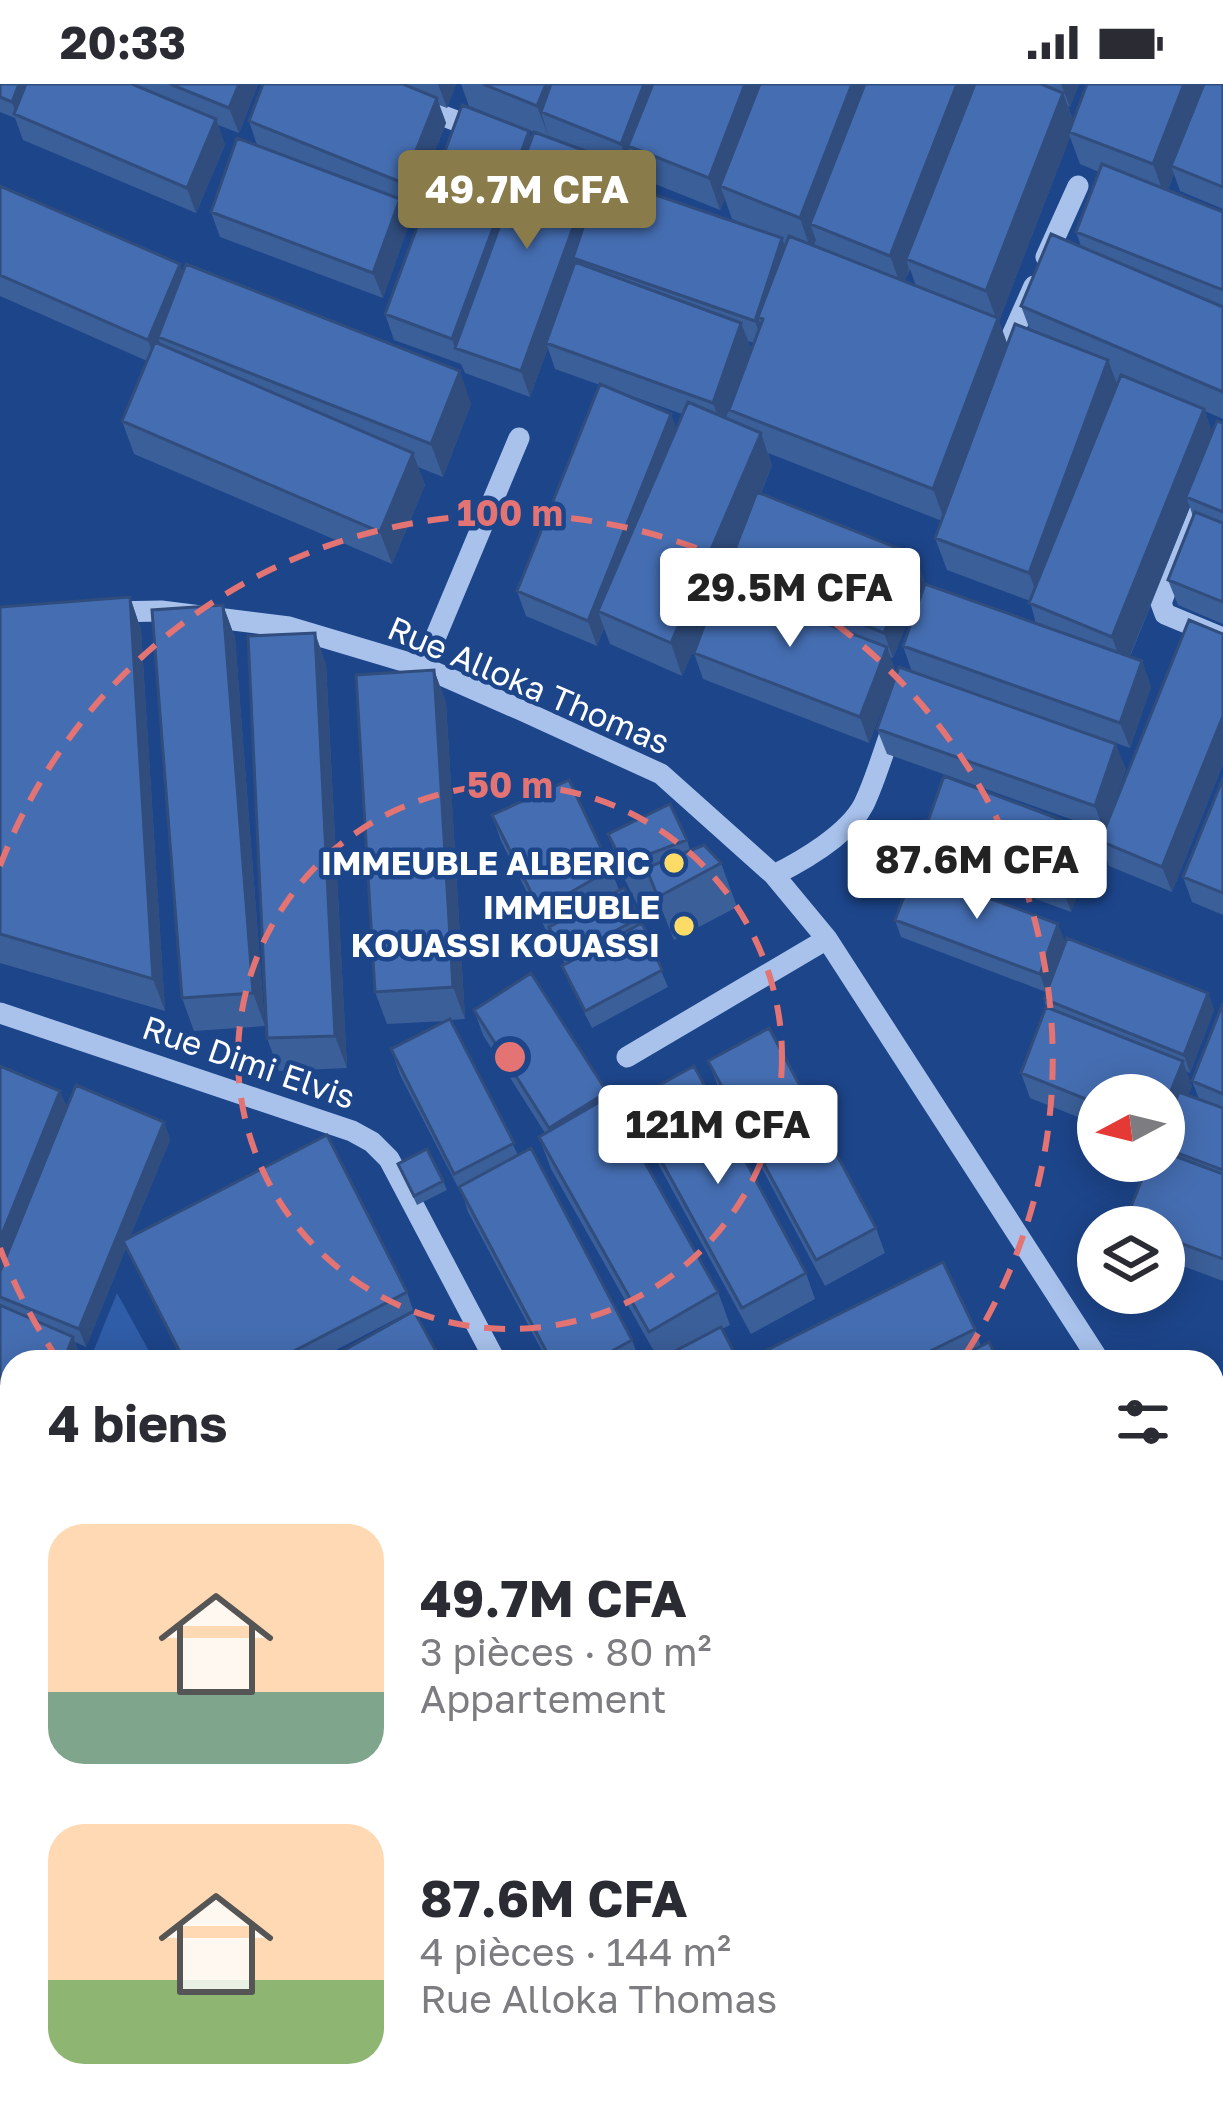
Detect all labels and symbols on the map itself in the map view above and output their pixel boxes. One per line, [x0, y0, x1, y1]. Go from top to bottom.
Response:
pin: 49.7M CFA [390, 150, 664, 252]
text: 100 m [457, 491, 563, 534]
pin: 29.5M CFA [653, 548, 927, 650]
street label: Rue Alloka Thomas [382, 608, 676, 762]
text: 50 m [467, 763, 553, 806]
pin: 87.6M CFA [840, 820, 1114, 922]
place label: IMMEUBLE ALBERIC [321, 843, 650, 882]
marker: IMMEUBLE ALBERIC [661, 850, 687, 876]
place label: IMMEUBLE KOUASSI KOUASSI [351, 887, 660, 964]
marker: IMMEUBLE KOUASSI KOUASSI [671, 913, 697, 939]
street label: Rue Dimi Elvis [138, 1007, 361, 1116]
centre of rings [489, 1036, 531, 1078]
north arrow [1077, 1074, 1185, 1182]
pin: 121M CFA [594, 1085, 842, 1187]

